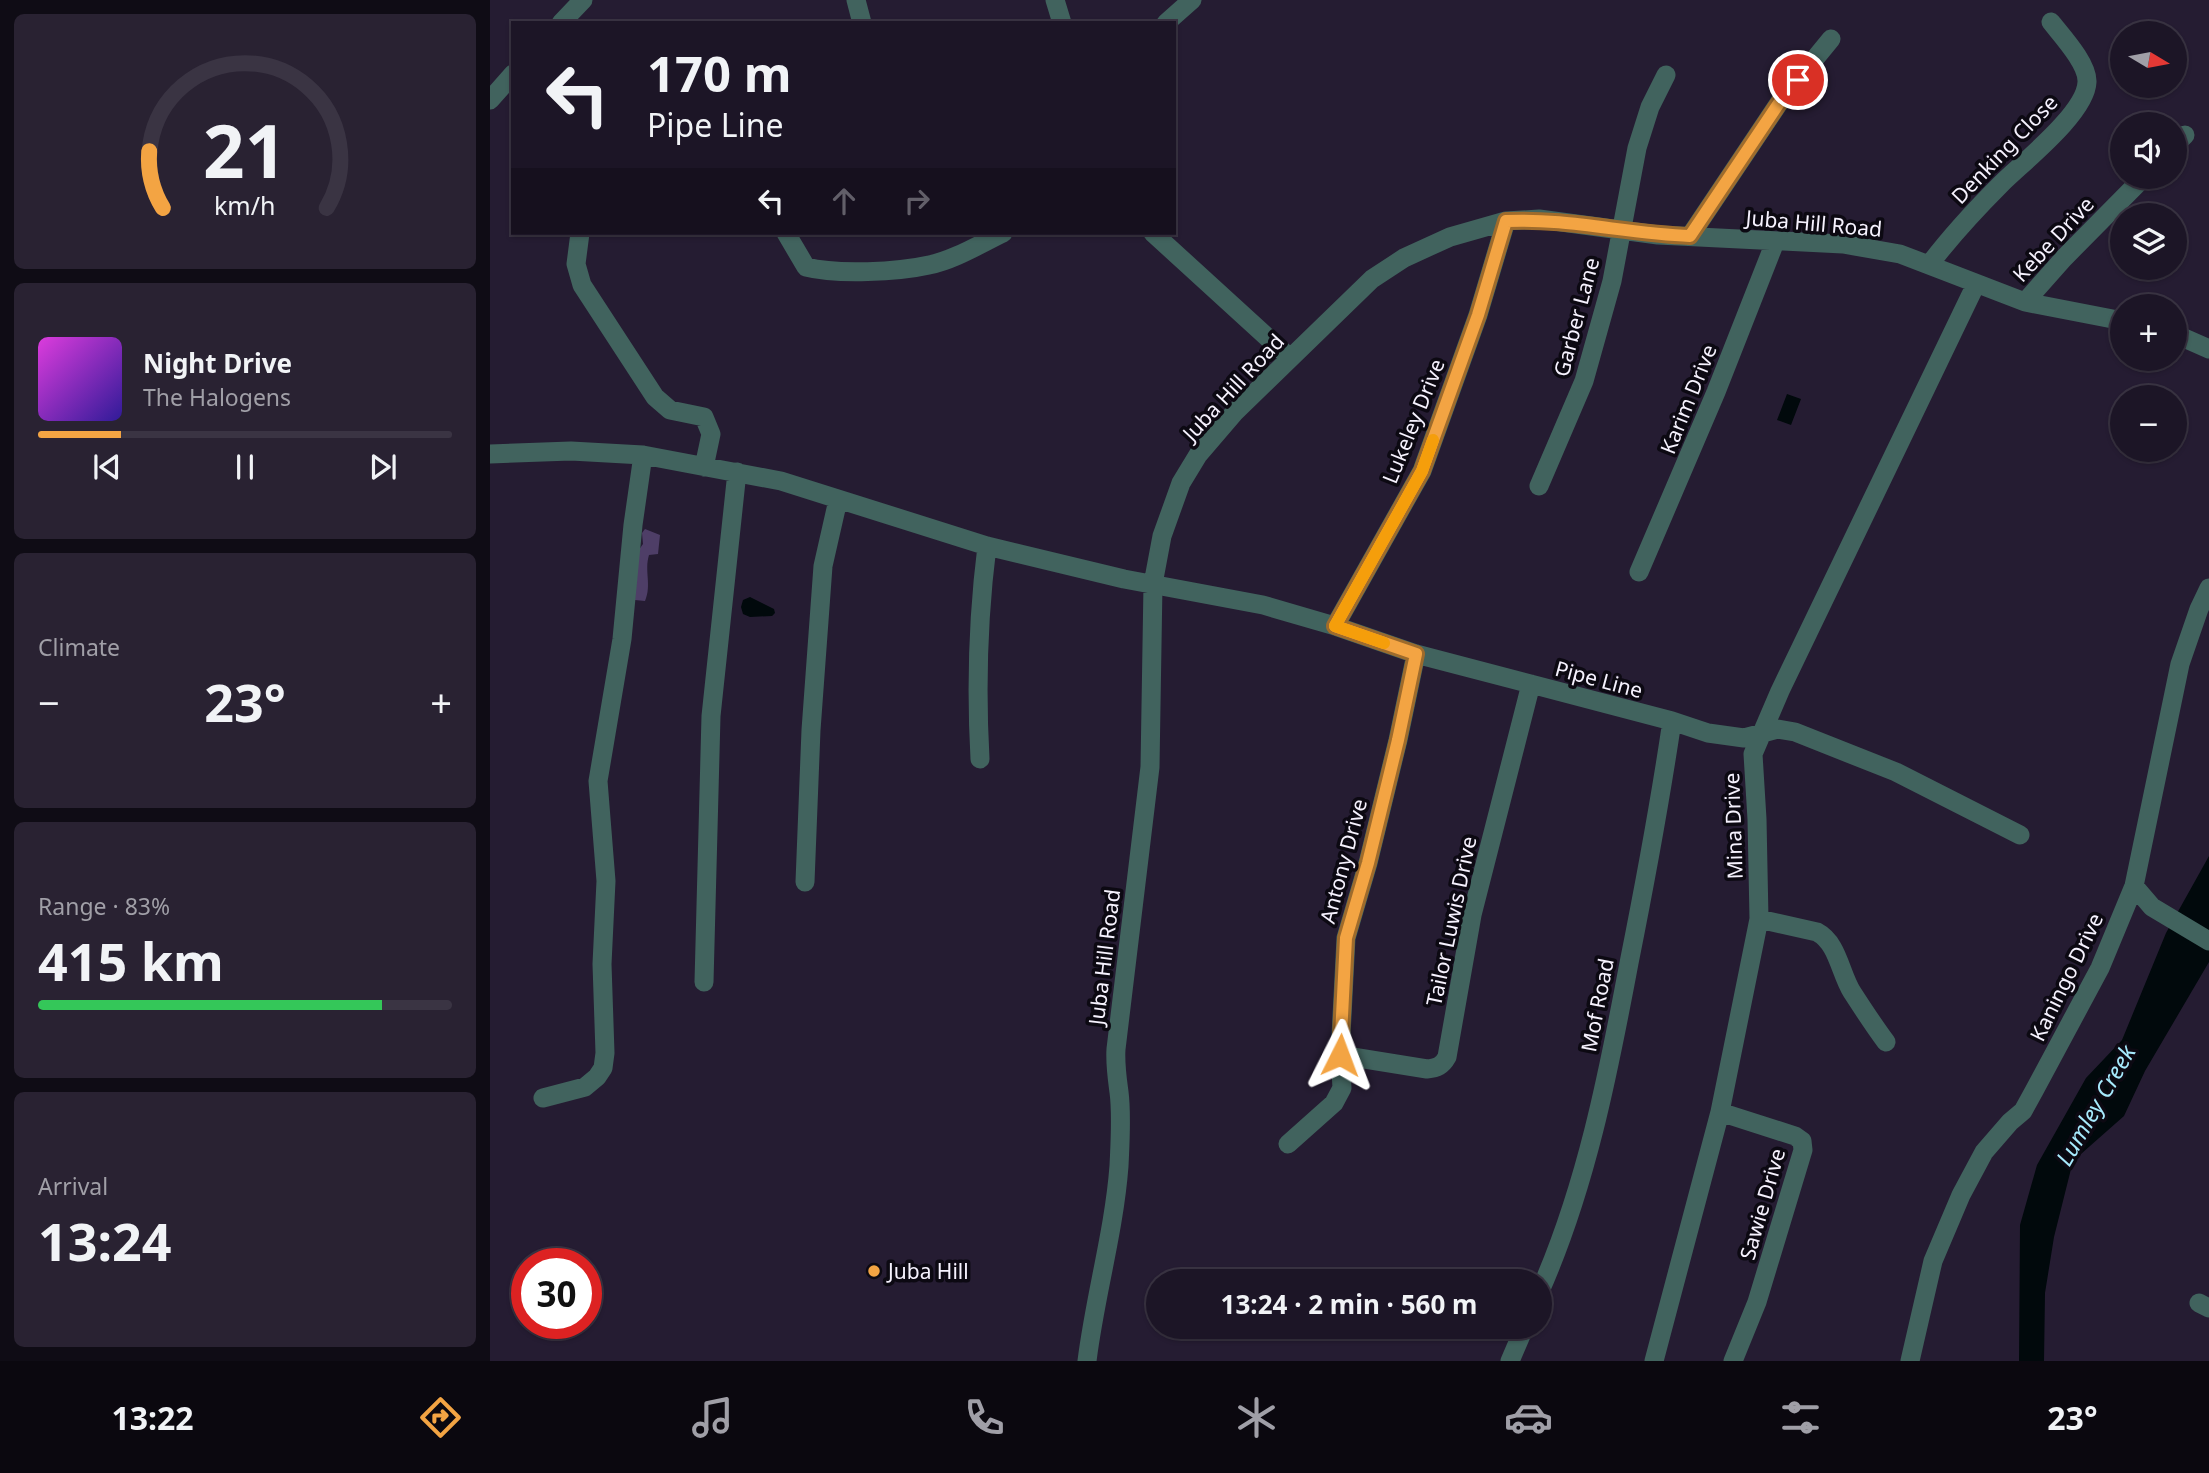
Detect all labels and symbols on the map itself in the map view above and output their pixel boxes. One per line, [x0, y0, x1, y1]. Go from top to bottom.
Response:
north arrow [2110, 21, 2188, 98]
pin [1768, 50, 1828, 110]
street label: Denking Close [1945, 88, 2063, 210]
street label: Kebe Drive [2006, 190, 2100, 288]
street label: Juba Hill Road [1743, 203, 1883, 243]
street label: Garber Lane [1547, 254, 1605, 380]
street label: Juba Hill Road [1175, 327, 1290, 448]
street label: Karim Drive [1653, 340, 1723, 458]
street label: Lukeley Drive [1375, 355, 1451, 487]
street label: Pipe Line [1552, 654, 1646, 704]
street label: Mina Drive [1717, 772, 1749, 880]
street label: Antony Drive [1313, 796, 1373, 926]
street label: Tailor Luwis Drive [1419, 834, 1483, 1008]
street label: Juba Hill Road [1082, 887, 1126, 1028]
street label: Kaningo Drive [2023, 908, 2109, 1046]
street label: Mof Road [1574, 956, 1620, 1054]
position arrow [1303, 1018, 1377, 1092]
water label: Lumley Creek [2047, 1037, 2143, 1171]
street label: Sawie Drive [1733, 1145, 1791, 1263]
speed limit sign: 30 [511, 1248, 602, 1339]
place label: Juba Hill [886, 1257, 969, 1285]
marker: Juba Hill [866, 1263, 882, 1279]

